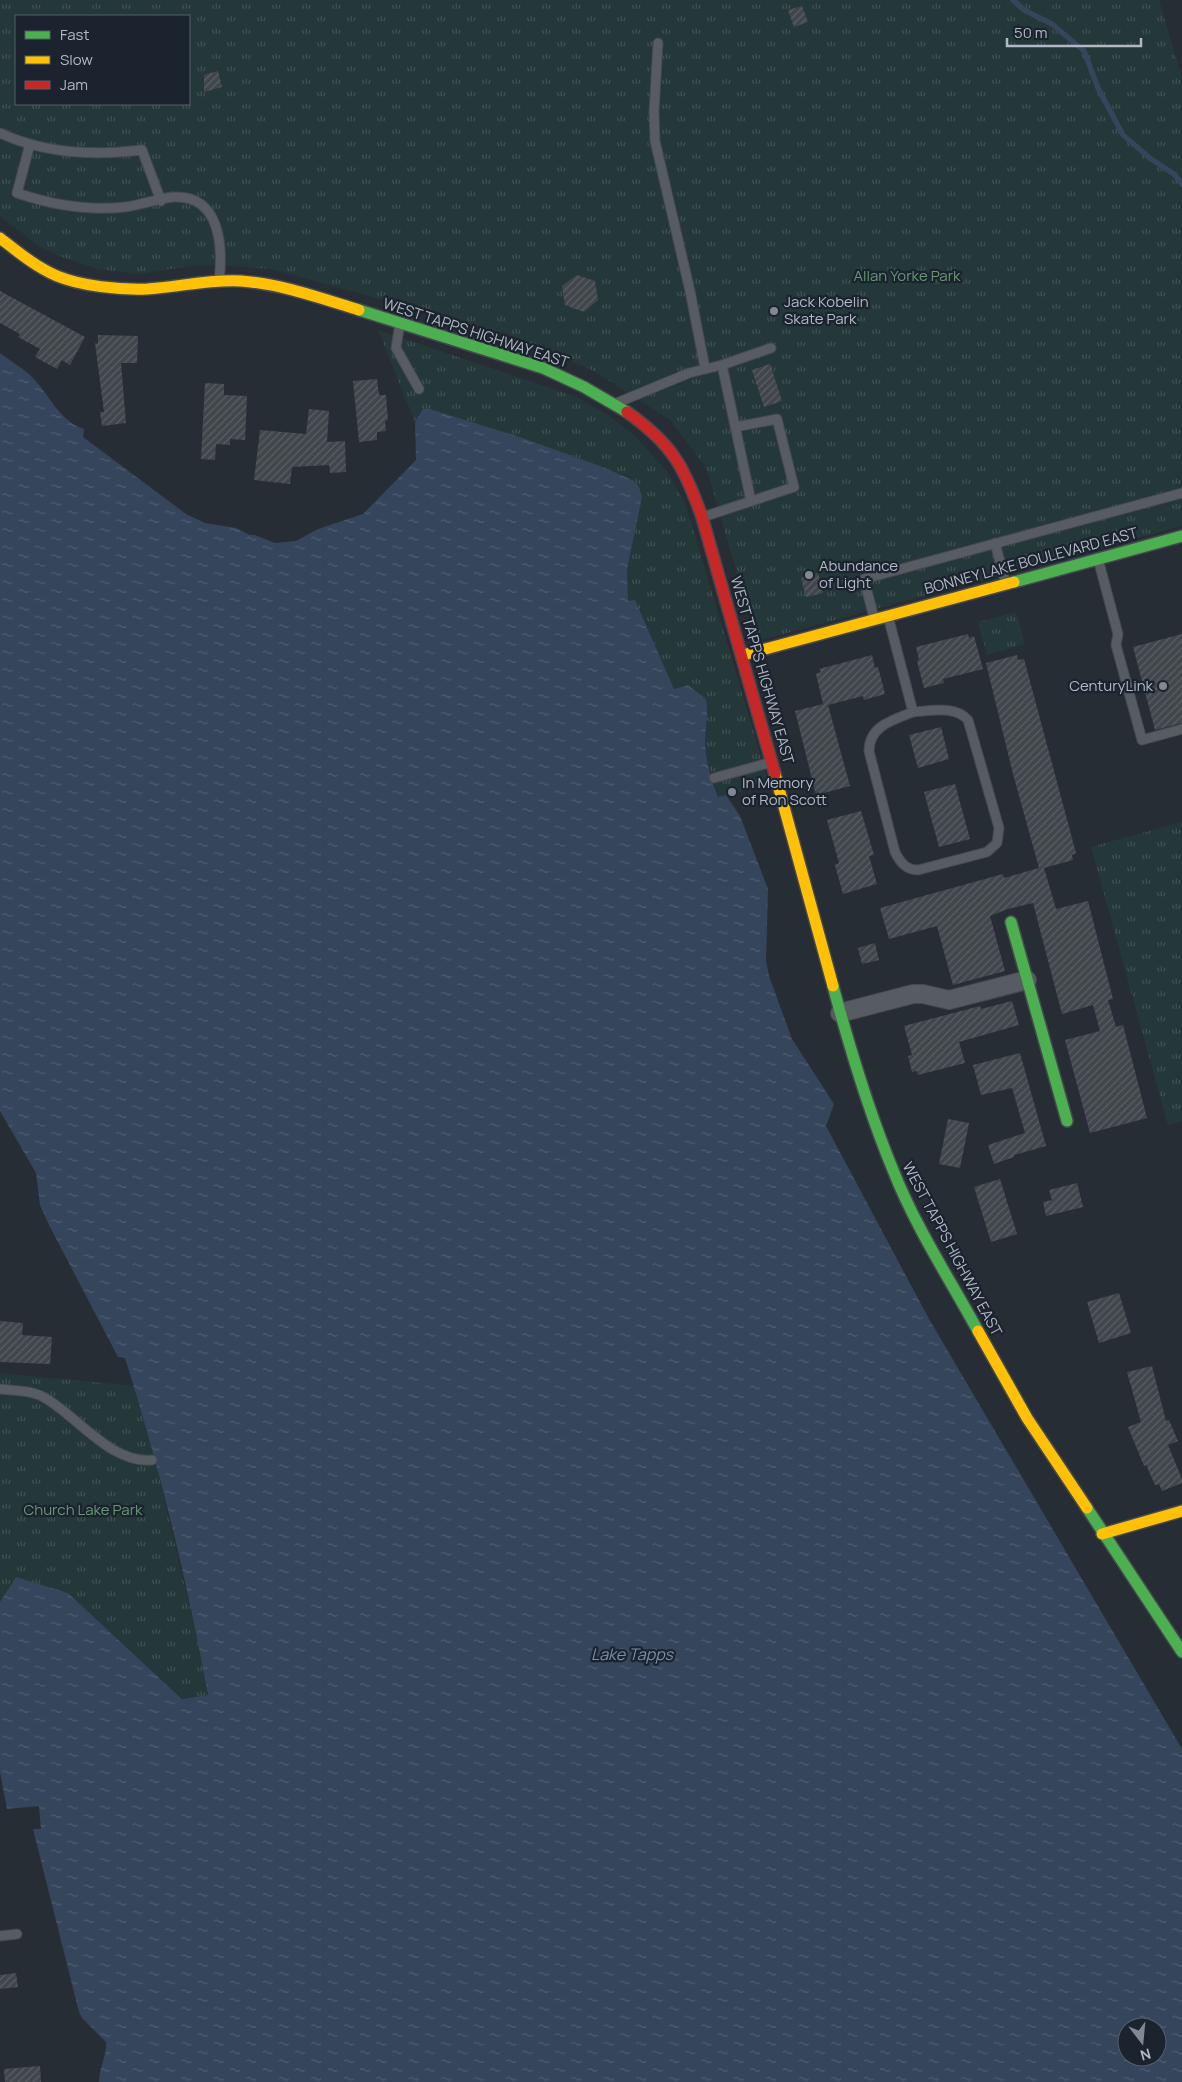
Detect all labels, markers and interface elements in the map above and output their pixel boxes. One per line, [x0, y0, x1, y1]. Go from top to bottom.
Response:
legend [15, 15, 190, 105]
scale bar [1007, 15, 1141, 47]
text: 50 m [1014, 22, 1048, 43]
text: Fast [60, 24, 89, 45]
text: Slow [60, 49, 93, 70]
text: Jam [60, 74, 88, 95]
park label: Allan Yorke Park [853, 265, 961, 286]
place label: Jack Kobelin Skate Park [784, 291, 869, 329]
street label: WEST TAPPS HIGHWAY EAST [380, 293, 572, 373]
marker: Jack Kobelin Skate Park [768, 305, 780, 317]
street label: BONNEY LAKE BOULEVARD EAST [922, 522, 1140, 599]
place label: Abundance of Light [819, 555, 898, 593]
marker: Abundance of Light [803, 569, 815, 581]
street label: WEST TAPPS HIGHWAY EAST [726, 574, 799, 766]
place label: CenturyLink [1069, 675, 1154, 696]
marker: CenturyLink [1157, 680, 1169, 692]
place label: In Memory of Ron Scott [742, 772, 827, 810]
marker: In Memory of Ron Scott [726, 786, 738, 798]
street label: WEST TAPPS HIGHWAY EAST [898, 1158, 1007, 1340]
park label: Church Lake Park [24, 1499, 143, 1520]
water label: Lake Tapps [591, 1643, 675, 1665]
north arrow [1117, 2017, 1167, 2067]
text: N [1138, 2044, 1153, 2065]

